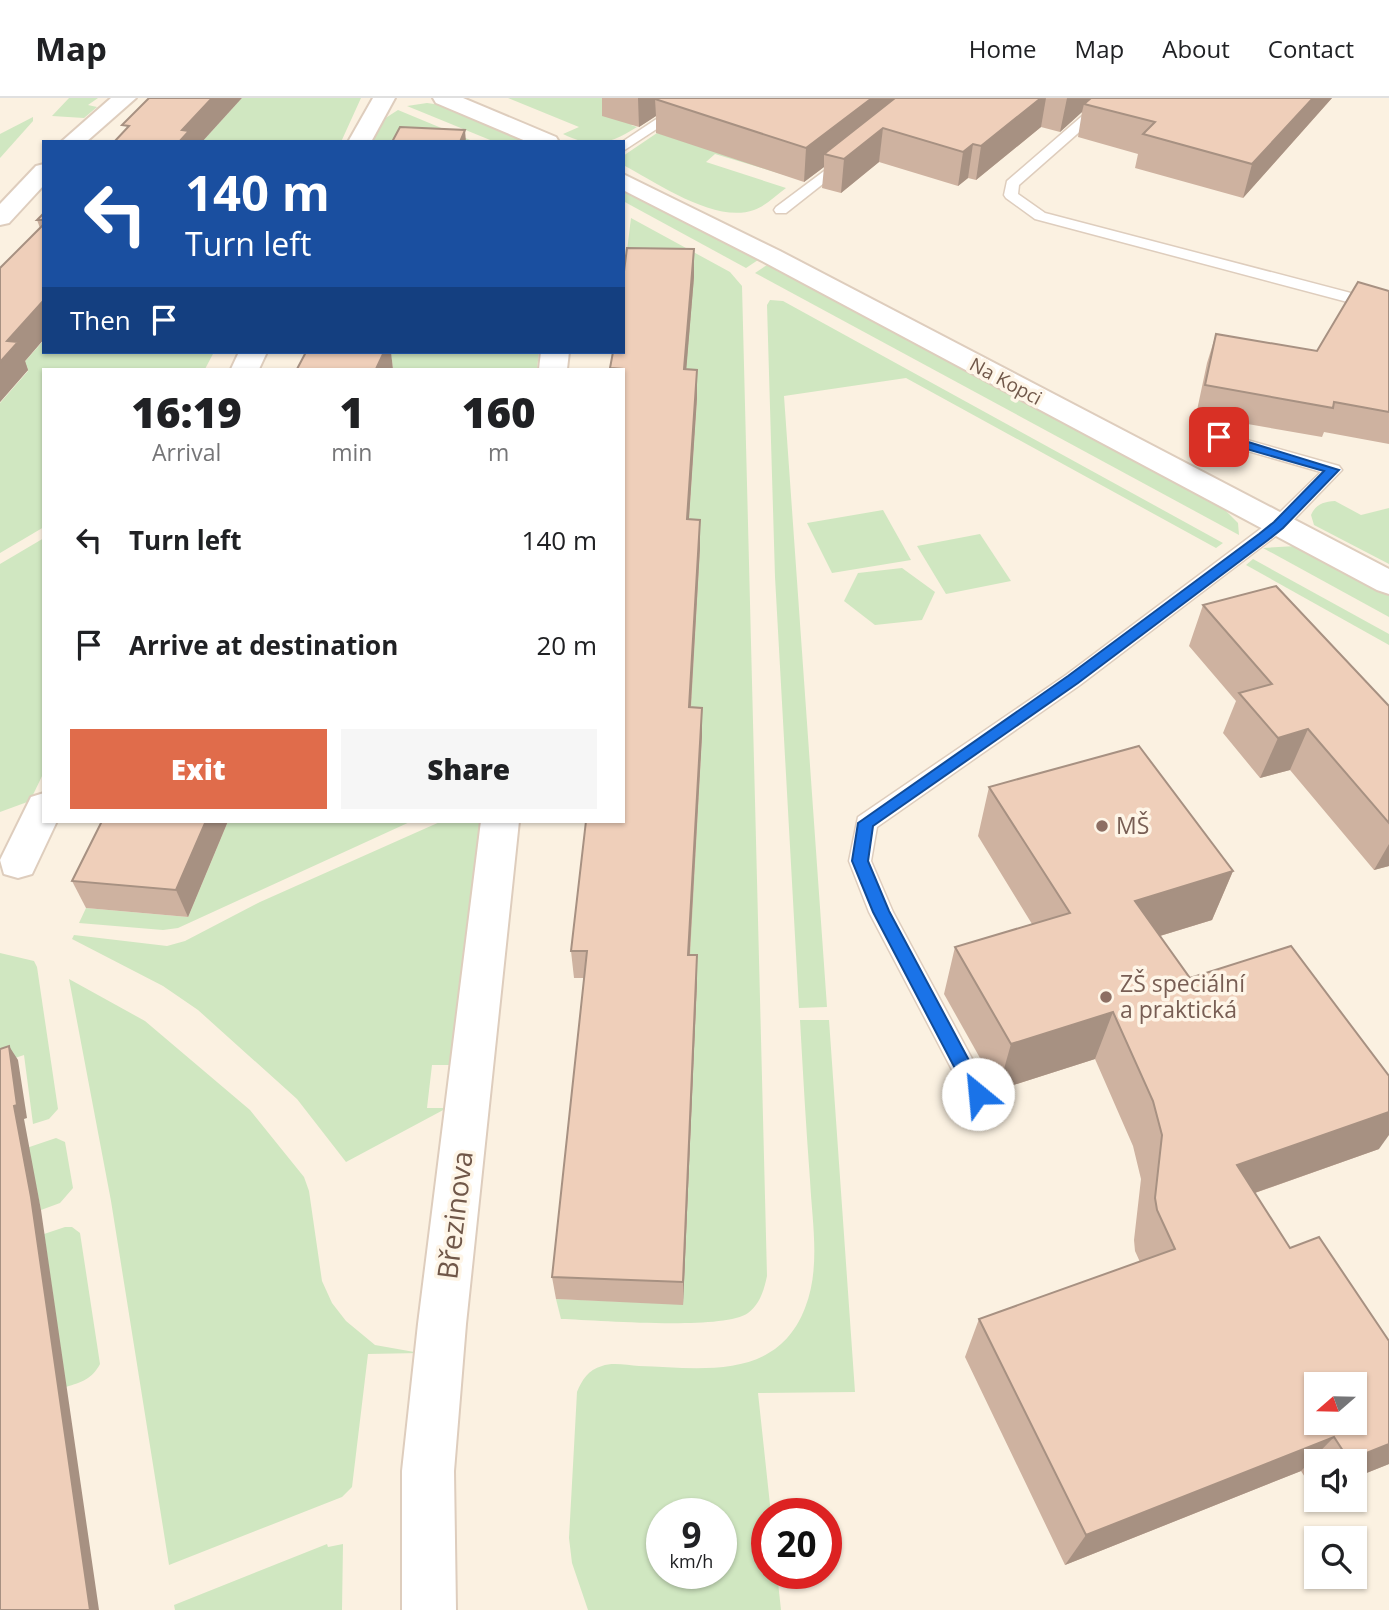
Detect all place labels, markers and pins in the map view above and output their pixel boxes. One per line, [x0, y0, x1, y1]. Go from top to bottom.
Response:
pin [1189, 407, 1249, 467]
place label: MŠ [1116, 809, 1149, 841]
marker: MŠ [1094, 818, 1110, 834]
place label: ZŠ speciální a praktická [1120, 967, 1246, 1025]
marker: ZŠ speciální a praktická [1098, 989, 1114, 1005]

